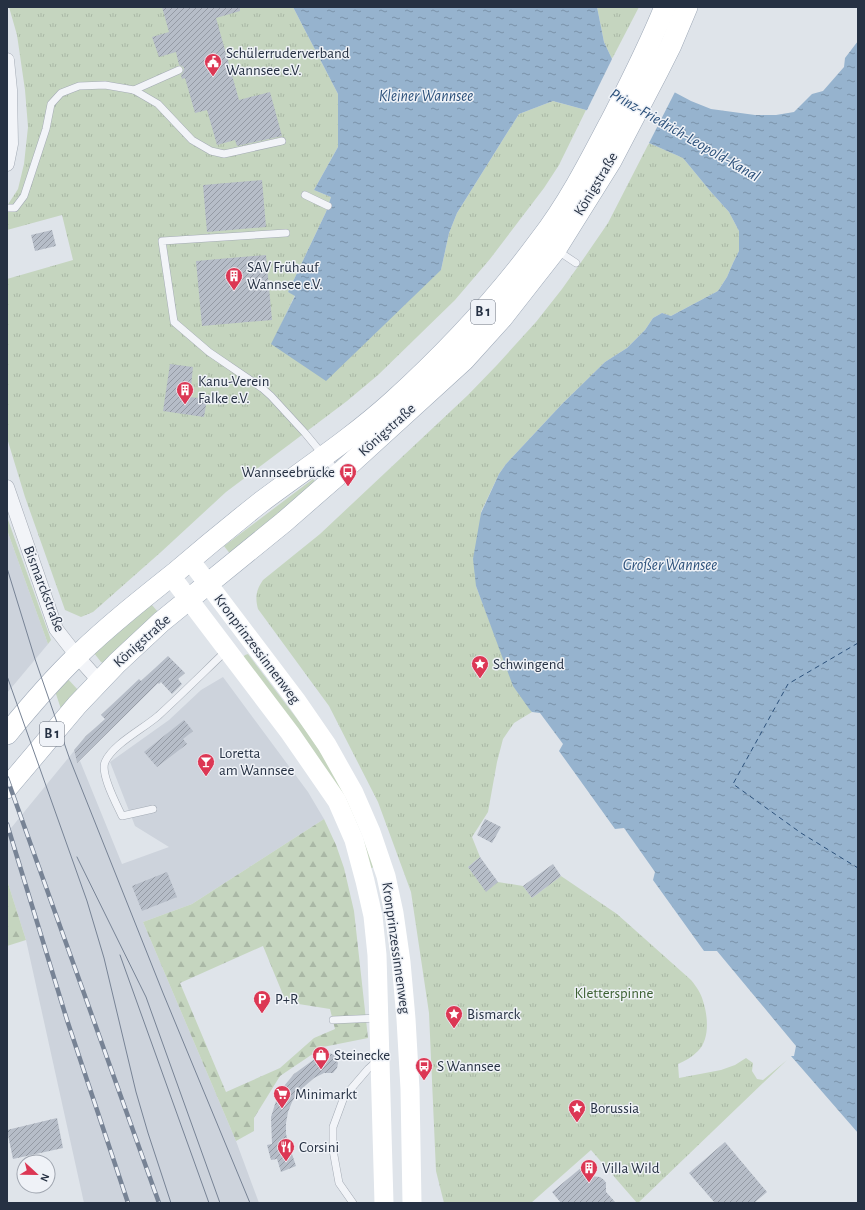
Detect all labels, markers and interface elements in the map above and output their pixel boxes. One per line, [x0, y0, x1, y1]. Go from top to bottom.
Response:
place label: Schülerruderverband Wannsee e.V. [226, 46, 350, 78]
public building icon: Schülerruderverband Wannsee e.V. [203, 52, 223, 77]
water label: Prinz-Friedrich-Leopold-Kanal [607, 86, 763, 185]
water label: Kleiner Wannsee [379, 88, 473, 104]
street label: Königstraße [571, 150, 621, 218]
place label: SAV Frühauf Wannsee e.V. [247, 260, 323, 292]
building icon: SAV Frühauf Wannsee e.V. [224, 266, 244, 291]
road number: B 1 [471, 300, 495, 324]
place label: Kanu-Verein Falke e.V. [198, 374, 269, 406]
building icon: Kanu-Verein Falke e.V. [175, 380, 195, 405]
street label: Königstraße [356, 401, 418, 459]
bus stop icon: Wannseebrücke [338, 462, 358, 487]
place label: Wannseebrücke [242, 465, 335, 480]
street label: Bismarckstraße [21, 544, 67, 634]
water label: Großer Wannsee [623, 557, 717, 573]
street label: Kronprinzessinnenweg [211, 591, 303, 707]
street label: Königstraße [111, 612, 173, 670]
place icon: Schwingend [470, 654, 490, 679]
place label: Schwingend [493, 657, 565, 672]
road number: B 1 [40, 722, 64, 746]
place label: Loretta am Wannsee [219, 746, 294, 778]
bar icon: Loretta am Wannsee [196, 752, 216, 777]
street label: Kronprinzessinnenweg [379, 881, 413, 1015]
park label: Kletterspinne [574, 986, 654, 1001]
parking icon: P+R [252, 989, 272, 1014]
place label: P+R [275, 992, 298, 1007]
place icon: Bismarck [444, 1004, 464, 1029]
place label: Bismarck [467, 1007, 521, 1022]
shop icon: Steinecke [311, 1045, 331, 1070]
place label: Steinecke [334, 1048, 390, 1063]
bus stop icon: S Wannsee [414, 1056, 434, 1081]
place label: S Wannsee [437, 1059, 501, 1074]
supermarket icon: Minimarkt [272, 1084, 292, 1109]
place label: Minimarkt [295, 1087, 357, 1102]
place icon: Borussia [567, 1098, 587, 1123]
place label: Borussia [590, 1101, 639, 1116]
restaurant icon: Corsini [276, 1137, 296, 1162]
place label: Corsini [299, 1140, 339, 1155]
north arrow [16, 1154, 56, 1194]
building icon: Villa Wild [579, 1158, 599, 1183]
place label: Villa Wild [602, 1161, 660, 1176]
text: N [38, 1172, 51, 1183]

